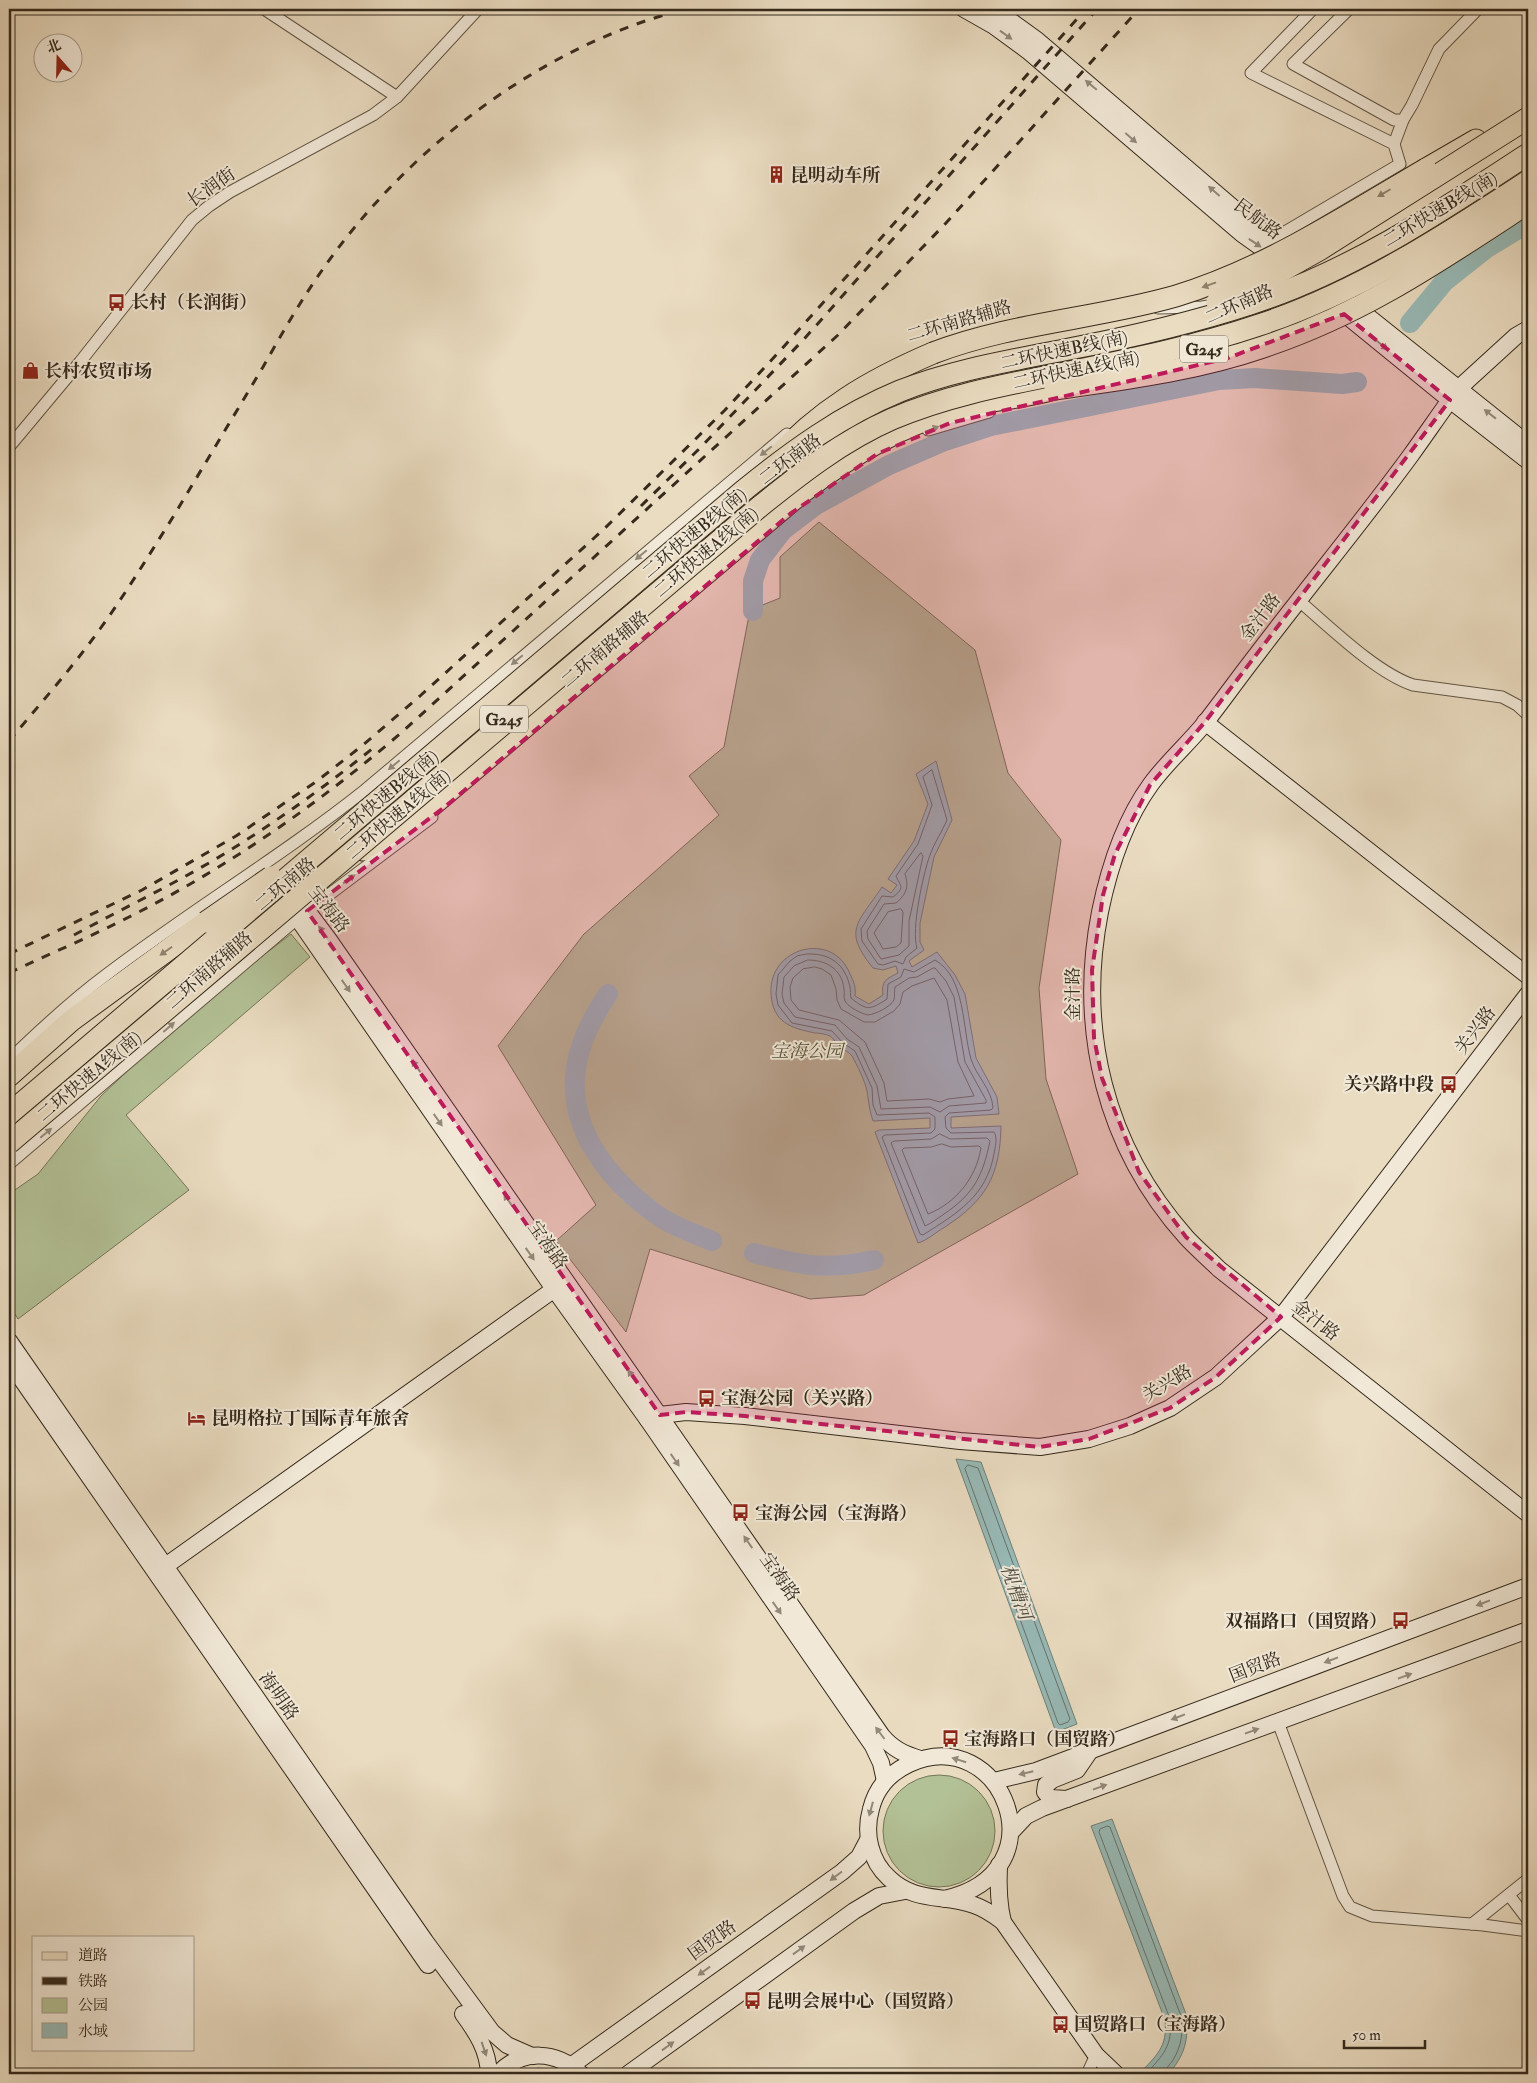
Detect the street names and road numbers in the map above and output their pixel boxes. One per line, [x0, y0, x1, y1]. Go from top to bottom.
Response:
street label: 长润街 [183, 163, 240, 212]
street label: 二环快速B线(南) [1379, 166, 1502, 253]
street label: 民航路 [1229, 194, 1286, 245]
street label: 二环南路 [1202, 279, 1277, 330]
street label: 二环南路辅路 [904, 296, 1014, 347]
street label: 二环快速B线(南) [998, 326, 1130, 375]
road number: G245 [1180, 336, 1228, 362]
street label: 二环快速A线(南) [1011, 346, 1142, 395]
street label: 二环南路 [755, 429, 826, 490]
street label: 二环快速B线(南) [637, 483, 751, 584]
street label: 二环快速A线(南) [649, 502, 763, 603]
street label: 金汁路 [1235, 589, 1286, 646]
street label: 二环南路辅路 [557, 606, 654, 693]
road number: G245 [480, 706, 528, 732]
street label: 二环快速B线(南) [329, 745, 443, 846]
street label: 二环快速A线(南) [341, 764, 455, 865]
street label: 二环南路 [250, 852, 320, 916]
street label: 宝海路 [303, 881, 354, 938]
street label: 二环南路辅路 [161, 926, 258, 1014]
street label: 金汁路 [1062, 967, 1085, 1021]
street label: 关兴路 [1450, 1002, 1501, 1059]
street label: 二环快速A线(南) [32, 1026, 146, 1127]
street label: 宝海路 [523, 1217, 572, 1274]
street label: 金汁路 [1287, 1295, 1344, 1346]
street label: 关兴路 [1138, 1360, 1196, 1407]
street label: 宝海路 [755, 1549, 804, 1606]
street label: 国贸路 [1226, 1647, 1285, 1688]
street label: 海明路 [254, 1668, 303, 1725]
street label: 国贸路 [684, 1915, 741, 1966]

